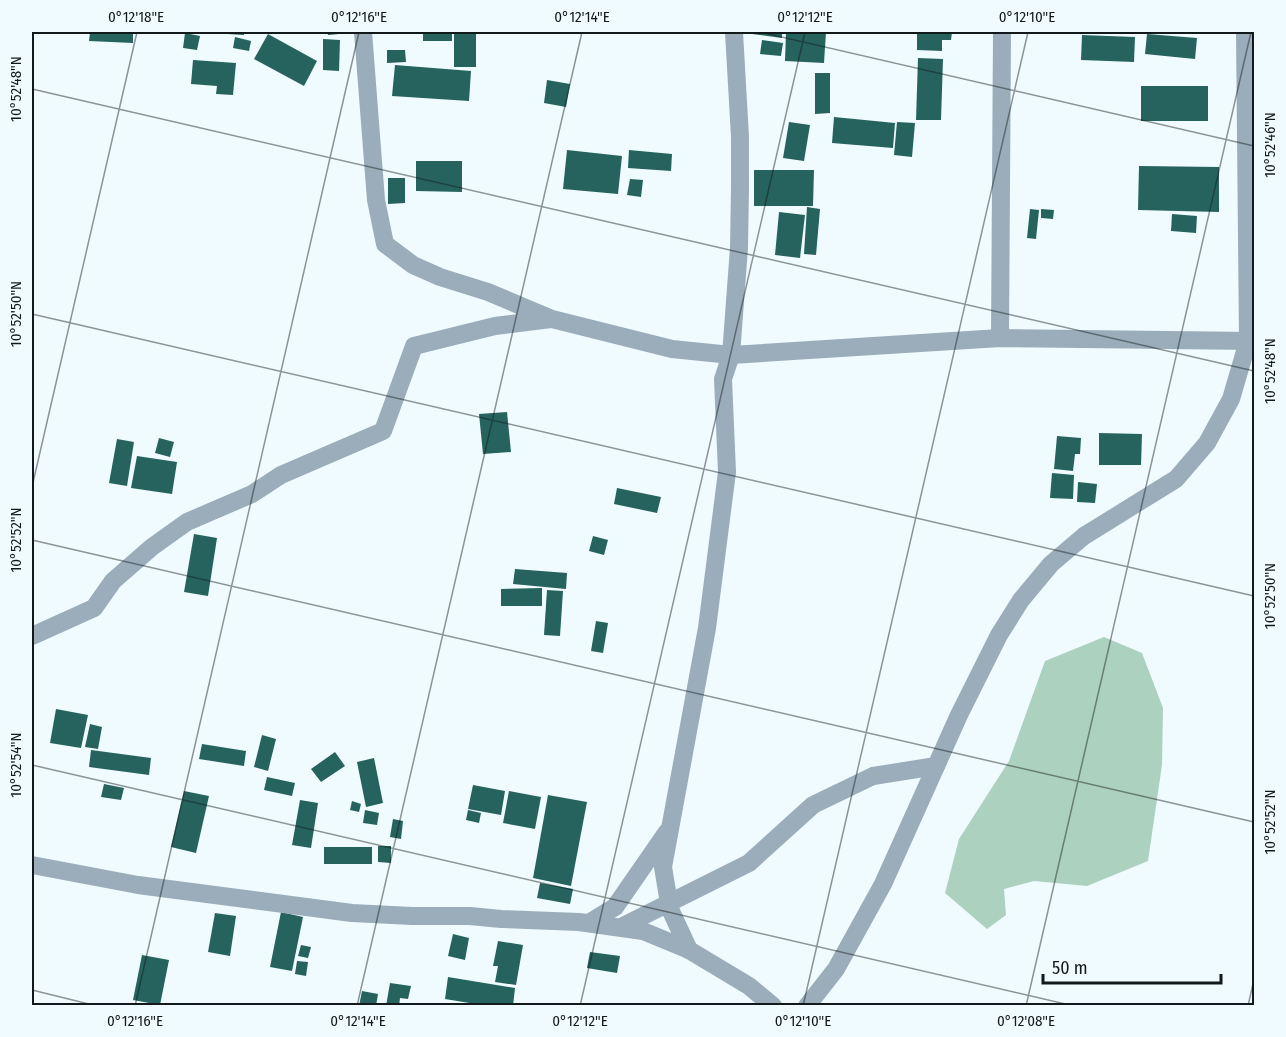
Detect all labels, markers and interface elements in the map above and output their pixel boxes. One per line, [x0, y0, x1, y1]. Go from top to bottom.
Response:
text: 0°12'18"E [108, 8, 164, 26]
text: 0°12'16"E [331, 8, 387, 26]
text: 0°12'14"E [554, 8, 610, 26]
text: 0°12'12"E [777, 8, 833, 26]
text: 0°12'10"E [999, 8, 1055, 26]
text: 10°52'48"N [7, 56, 25, 122]
text: 10°52'46"N [1261, 112, 1279, 178]
text: 10°52'50"N [7, 281, 25, 347]
text: 10°52'48"N [1261, 338, 1279, 404]
text: 10°52'52"N [7, 507, 25, 573]
text: 10°52'50"N [1261, 563, 1279, 629]
text: 10°52'54"N [7, 732, 25, 798]
text: 10°52'52"N [1261, 789, 1279, 855]
scale bar [1043, 947, 1222, 985]
text: 50 m [1052, 957, 1088, 979]
text: 0°12'16"E [107, 1012, 163, 1030]
text: 0°12'14"E [330, 1012, 386, 1030]
text: 0°12'12"E [552, 1012, 608, 1030]
text: 0°12'10"E [775, 1012, 831, 1030]
text: 0°12'08"E [997, 1012, 1055, 1030]

